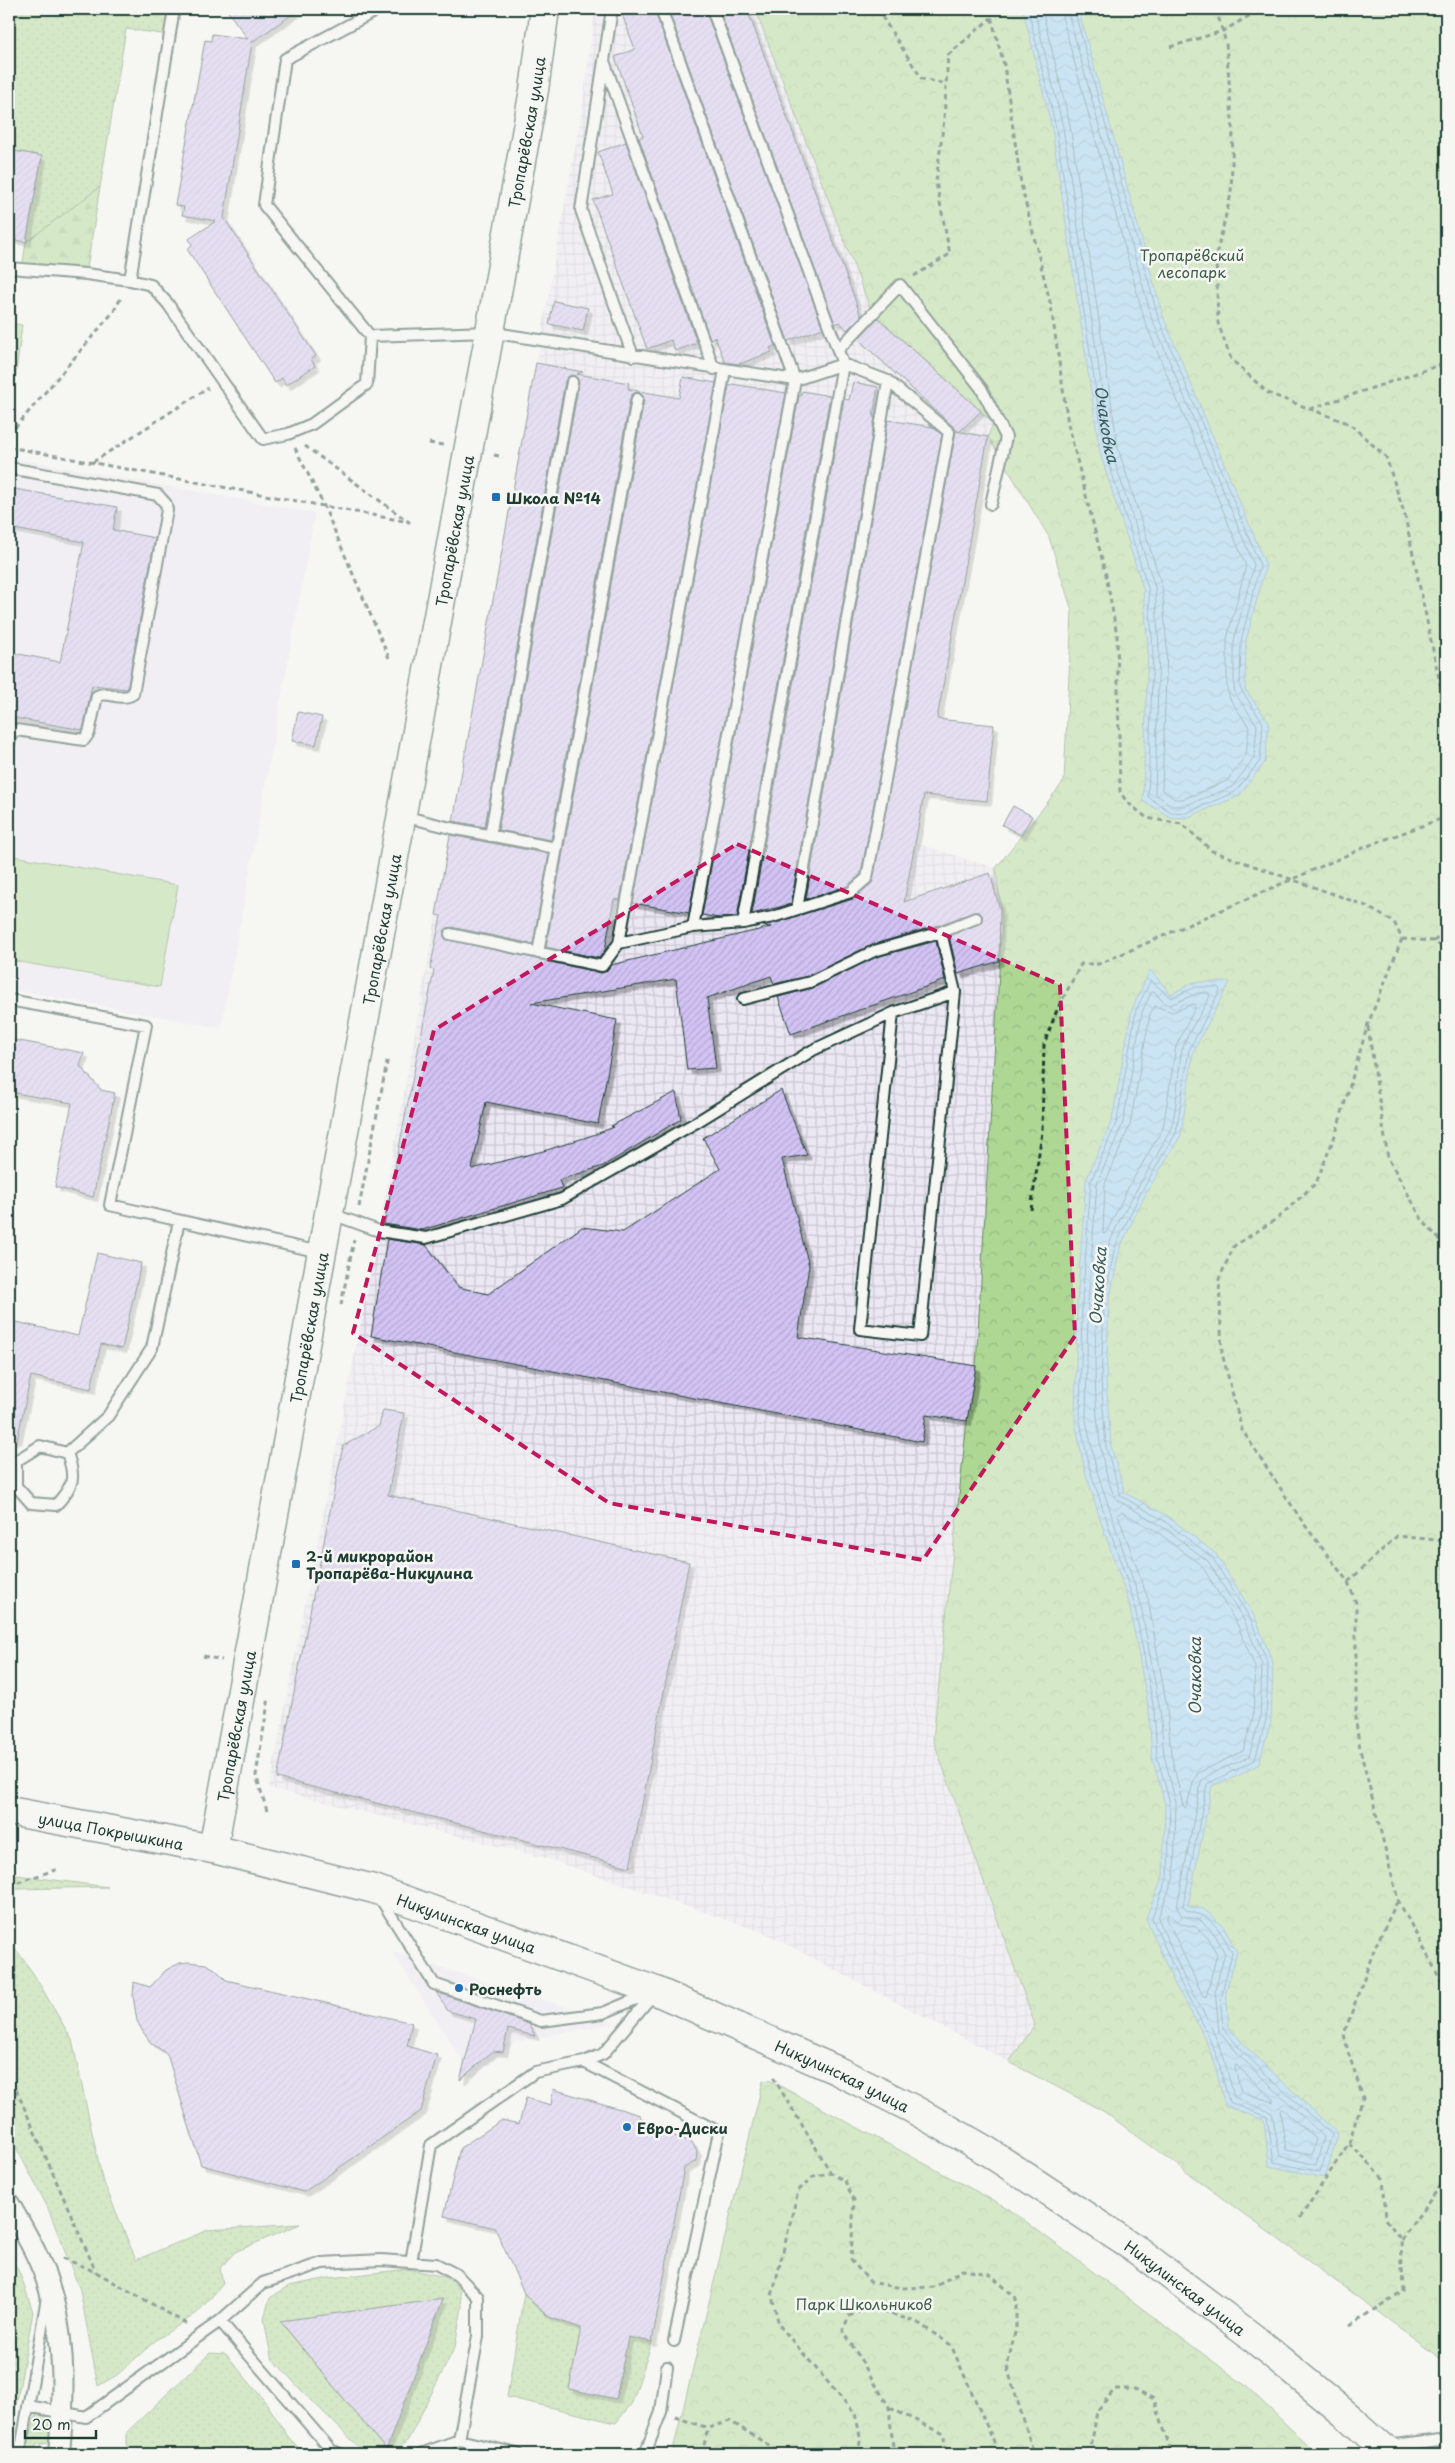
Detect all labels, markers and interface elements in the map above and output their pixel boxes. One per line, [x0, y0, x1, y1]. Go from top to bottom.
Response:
street label: Тропарёвская улица [501, 55, 550, 210]
park label: Тропарёвский лесопарк [1140, 243, 1244, 283]
water label: Очаковка [1090, 384, 1127, 467]
street label: Тропарёвская улица [428, 453, 479, 608]
place label: Школа №14 [506, 486, 601, 509]
marker: Школа №14 [490, 491, 502, 503]
street label: Тропарёвская улица [356, 851, 406, 1007]
water label: Очаковка [1082, 1245, 1112, 1326]
street label: Тропарёвская улица [283, 1249, 333, 1405]
place label: 2-й микрорайон Тропарёва-Никулина [306, 1544, 474, 1584]
marker: 2-й микрорайон Тропарёва-Никулина [290, 1558, 302, 1570]
water label: Очаковка [1182, 1636, 1206, 1715]
street label: Тропарёвская улица [210, 1648, 261, 1804]
street label: улица Покрышкина [37, 1805, 186, 1855]
street label: Никулинская улица [394, 1887, 540, 1958]
place label: Роснефть [469, 1977, 542, 2000]
marker: Роснефть [453, 1982, 465, 1994]
street label: Никулинская улица [772, 2033, 914, 2117]
place label: Евро-Диски [637, 2116, 728, 2139]
marker: Евро-Диски [621, 2121, 633, 2133]
street label: Никулинская улица [1120, 2234, 1251, 2341]
park label: Парк Школьников [796, 2292, 932, 2315]
scale bar [25, 2408, 96, 2440]
text: 20 m [32, 2412, 71, 2435]

